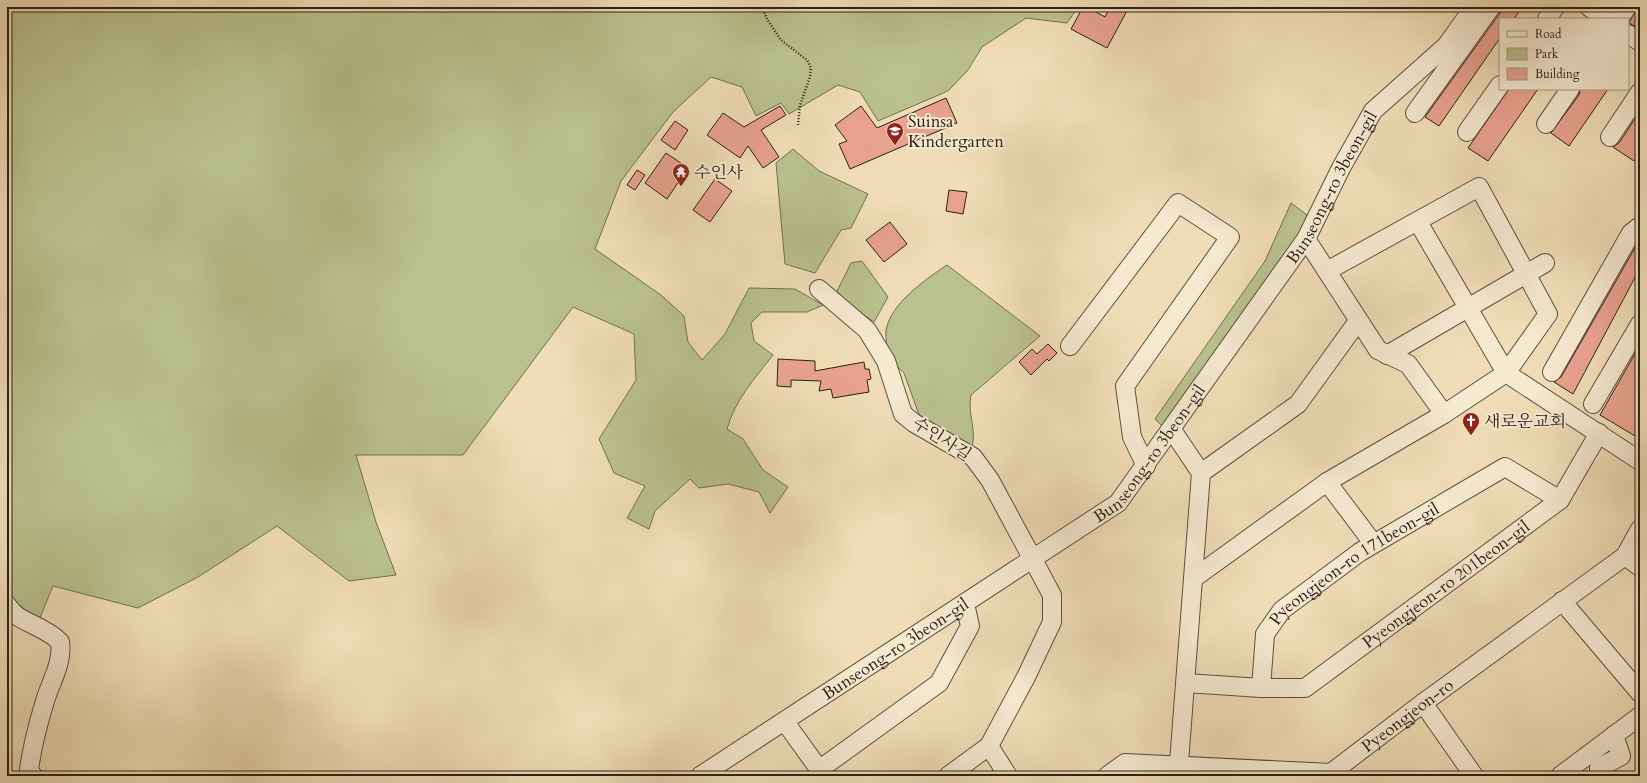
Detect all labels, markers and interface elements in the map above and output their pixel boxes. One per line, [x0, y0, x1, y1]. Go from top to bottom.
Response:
legend [1499, 18, 1629, 90]
text: Road [1535, 26, 1562, 42]
text: Park [1535, 46, 1559, 62]
text: Building [1535, 66, 1580, 82]
street label: Bunseong-ro 3beon-gil [1281, 106, 1383, 268]
place label: Suinsa Kindergarten [908, 110, 1004, 153]
school or university icon: Suinsa Kindergarten [885, 121, 905, 146]
place label: 수인사 [694, 161, 744, 184]
temple icon: 수인사 [671, 162, 691, 187]
street label: Bunseong-ro 3beon-gil [1089, 379, 1211, 528]
place label: 새로운교회 [1484, 410, 1566, 433]
street label: 수인사길 [908, 411, 976, 467]
church icon: 새로운교회 [1461, 411, 1481, 436]
street label: Pyeongjeon-ro 171beon-gil [1264, 497, 1444, 629]
street label: Pyeongjeon-ro 201beon-gil [1357, 515, 1535, 654]
street label: Bunseong-ro 3beon-gil [817, 592, 973, 705]
street label: Pyeongjeon-ro [1356, 673, 1458, 757]

